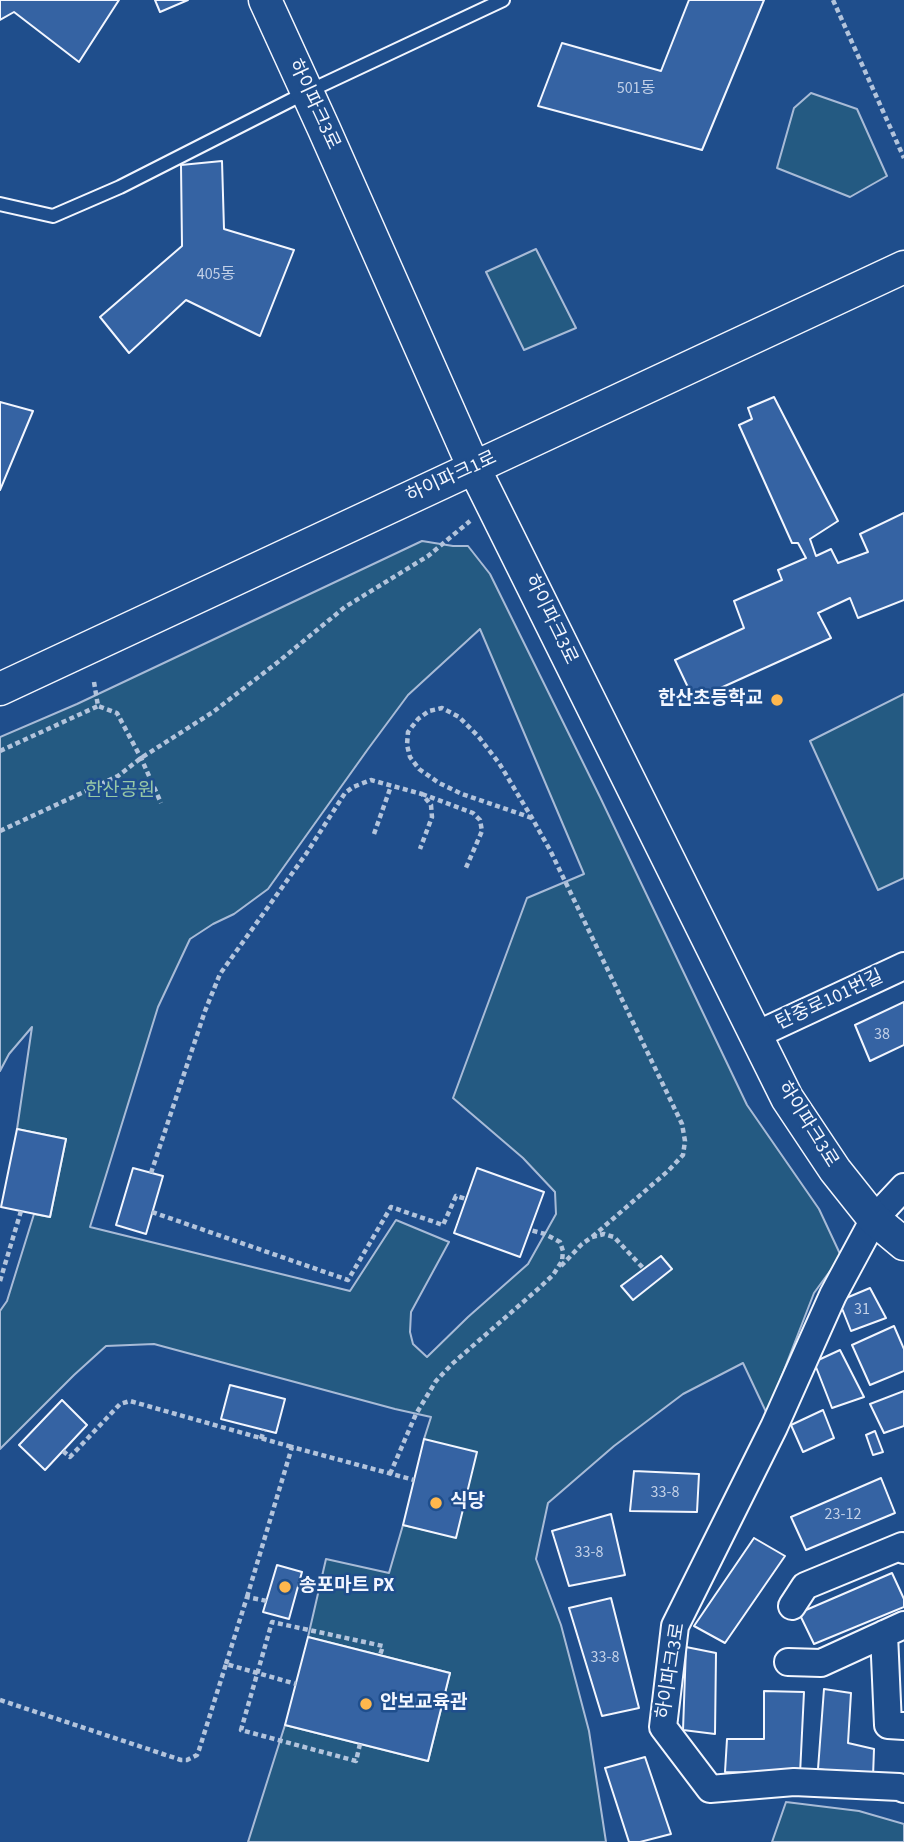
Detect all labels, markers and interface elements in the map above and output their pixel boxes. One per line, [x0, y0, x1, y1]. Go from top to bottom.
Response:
street label: 하이파크3로 [282, 56, 344, 154]
house number: 501동 [617, 79, 655, 99]
house number: 405동 [197, 265, 235, 285]
street label: 하이파크1로 [403, 447, 501, 509]
street label: 하이파크3로 [519, 571, 581, 669]
place label: 한산초등학교 [658, 689, 763, 711]
marker: 한산초등학교 [769, 692, 785, 708]
park label: 한산공원 [85, 781, 155, 803]
street label: 탄중로101번길 [773, 966, 887, 1036]
house number: 38 [874, 1025, 890, 1045]
street label: 하이파크3로 [772, 1078, 842, 1172]
house number: 31 [854, 1300, 870, 1320]
house number: 33-8 [651, 1483, 679, 1503]
place label: 식당 [450, 1492, 485, 1514]
marker: 식당 [428, 1495, 444, 1511]
house number: 23-12 [825, 1505, 861, 1525]
house number: 33-8 [575, 1543, 603, 1563]
place label: 송포마트 PX [299, 1576, 394, 1598]
marker: 송포마트 PX [277, 1579, 293, 1595]
street label: 하이파크3로 [653, 1621, 691, 1721]
house number: 33-8 [591, 1648, 619, 1668]
place label: 안보교육관 [380, 1693, 467, 1715]
marker: 안보교육관 [358, 1696, 374, 1712]

